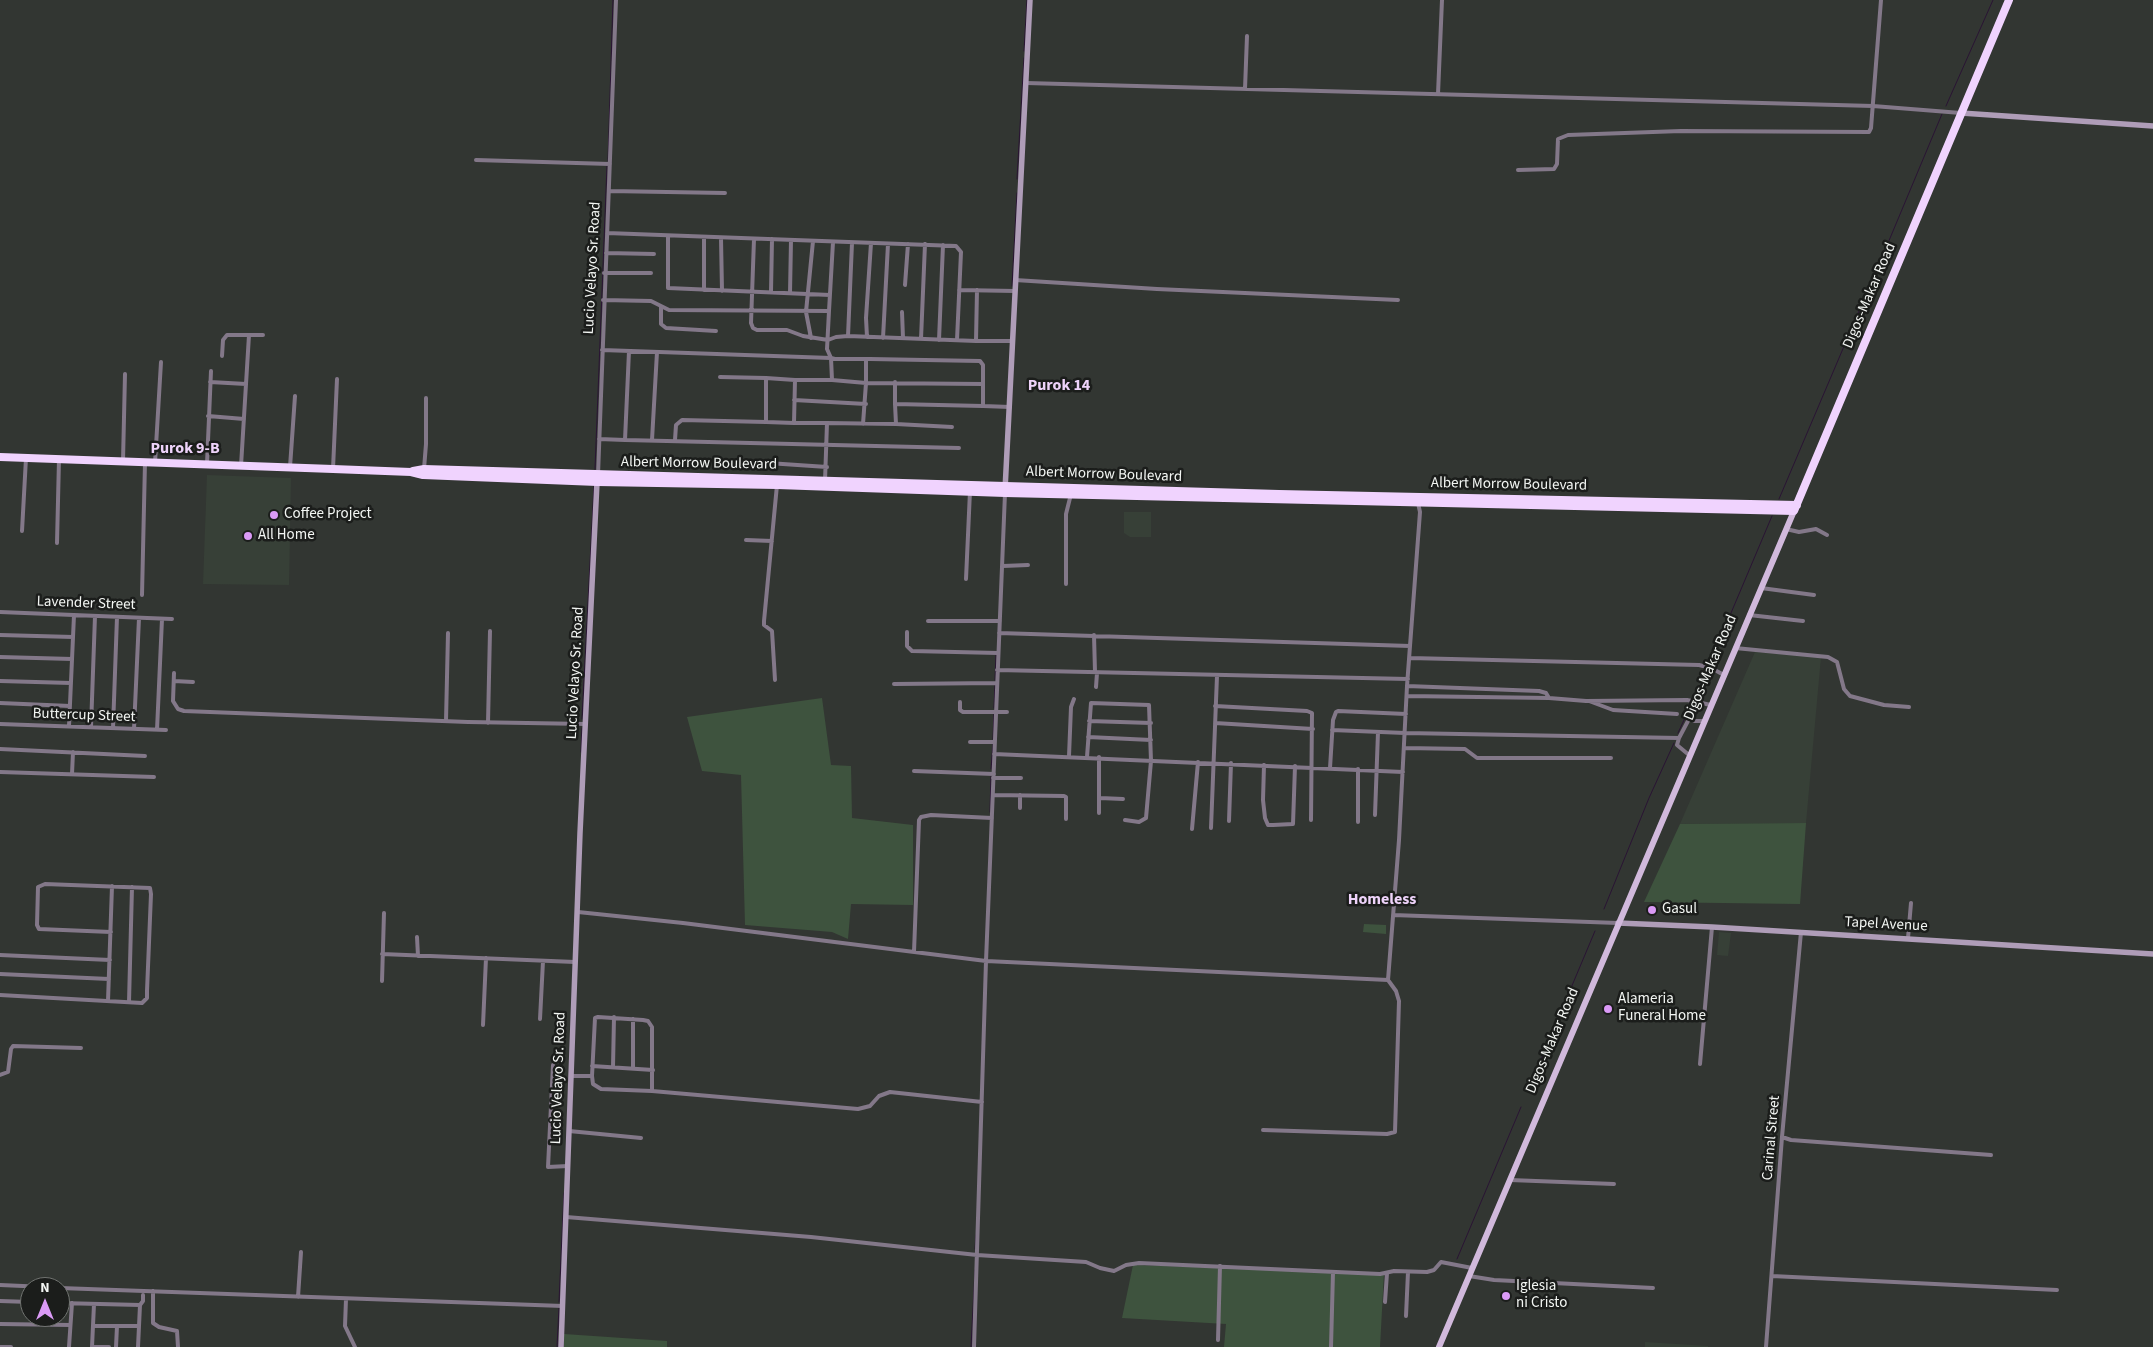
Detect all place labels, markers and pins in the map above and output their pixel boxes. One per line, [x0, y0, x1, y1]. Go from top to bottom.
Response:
place label: Coffee Project [284, 506, 372, 524]
marker: Coffee Project [268, 509, 280, 521]
place label: All Home [258, 527, 315, 545]
marker: All Home [242, 530, 254, 542]
place label: Gasul [1662, 901, 1697, 919]
marker: Gasul [1646, 904, 1658, 916]
place label: Alameria Funeral Home [1618, 991, 1706, 1026]
marker: Alameria Funeral Home [1602, 1003, 1614, 1015]
place label: Iglesia ni Cristo [1516, 1278, 1567, 1313]
marker: Iglesia ni Cristo [1500, 1290, 1512, 1302]

